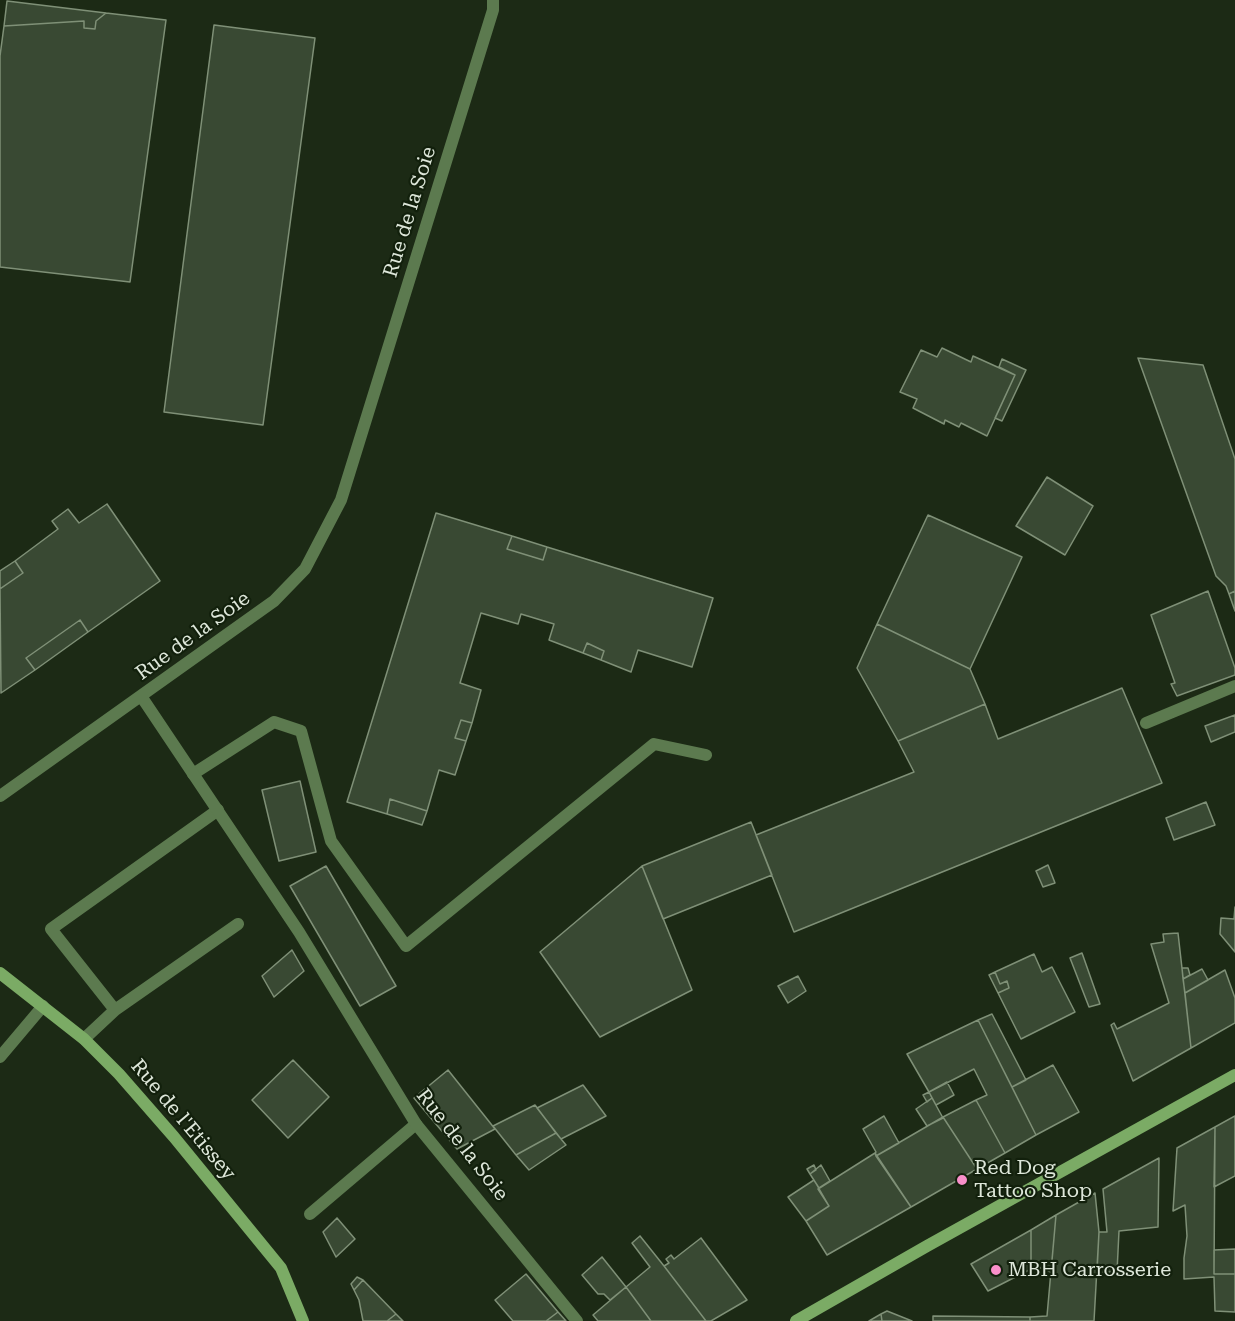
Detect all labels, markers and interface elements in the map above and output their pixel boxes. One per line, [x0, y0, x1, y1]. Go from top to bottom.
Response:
street label: Rue de la Soie [379, 144, 441, 280]
street label: Rue de la Soie [131, 587, 255, 685]
street label: Rue de l'Etissey [126, 1055, 240, 1185]
street label: Rue de la Soie [411, 1084, 513, 1206]
place label: Red Dog Tattoo Shop [974, 1156, 1092, 1203]
marker: Red Dog Tattoo Shop [955, 1173, 969, 1187]
place label: MBH Carrosserie [1008, 1258, 1171, 1282]
marker: MBH Carrosserie [989, 1263, 1003, 1277]

